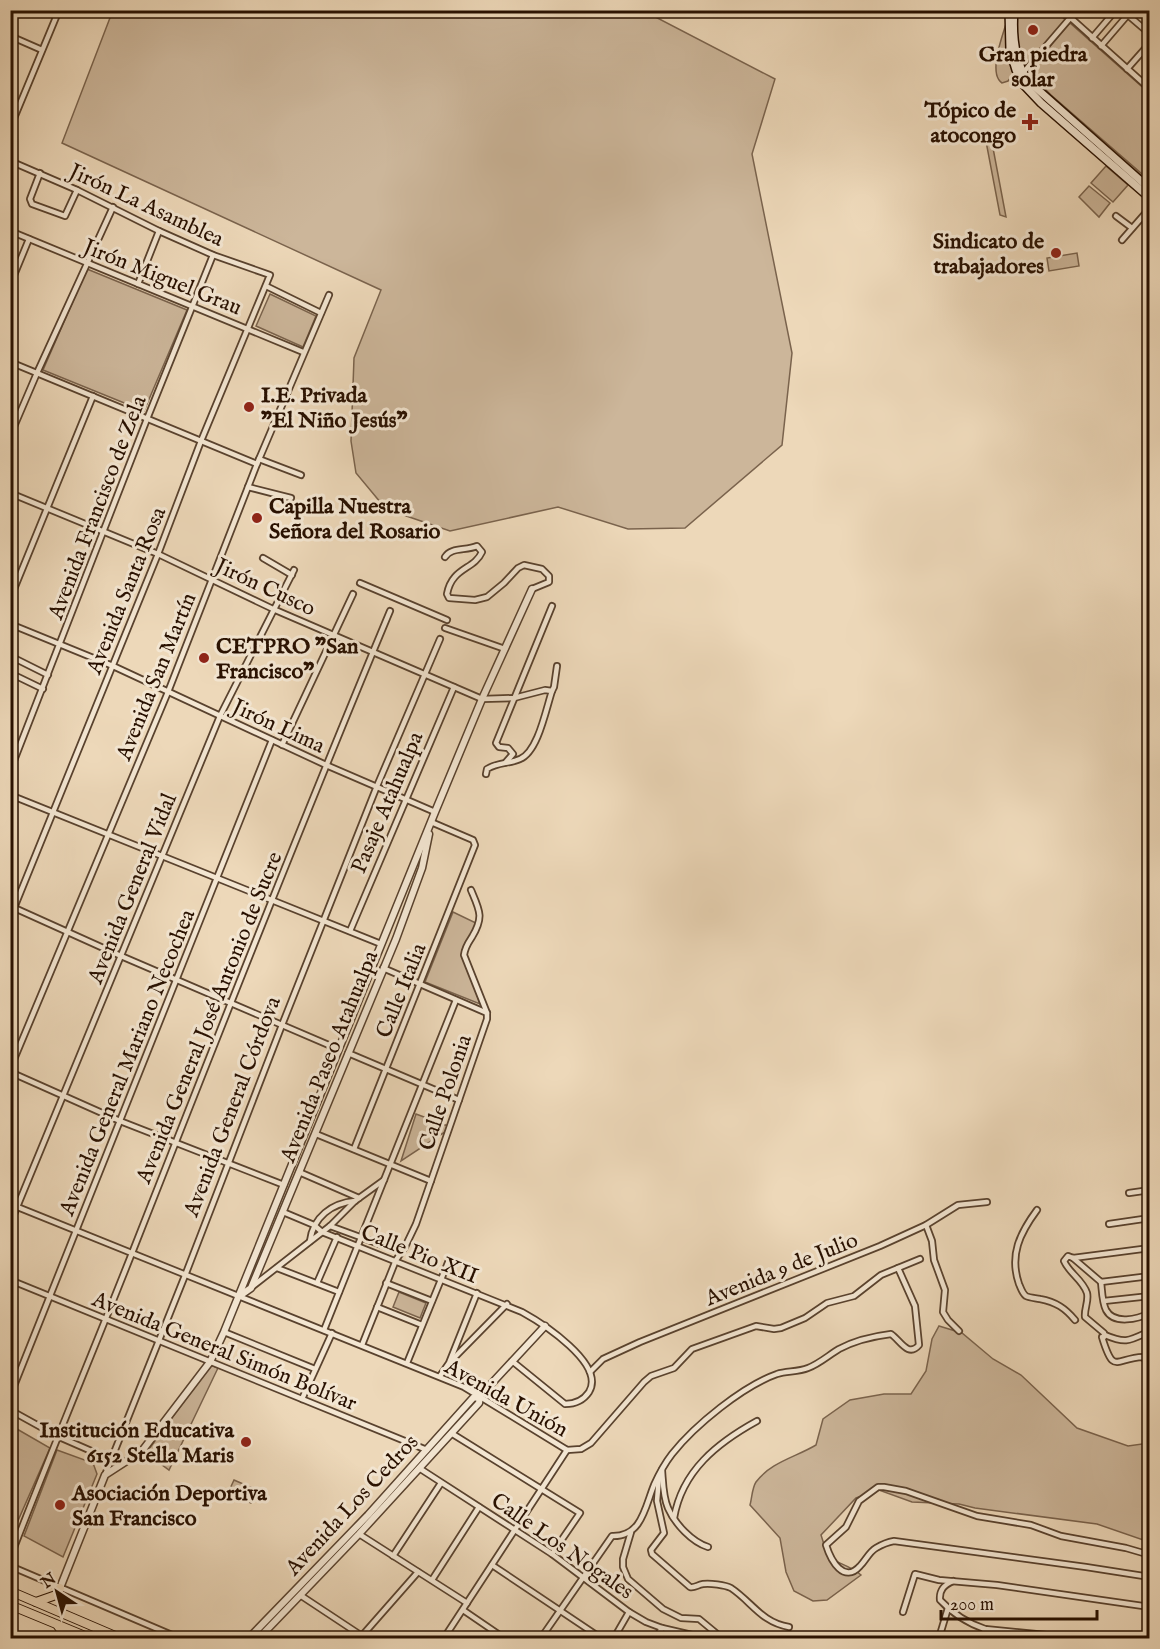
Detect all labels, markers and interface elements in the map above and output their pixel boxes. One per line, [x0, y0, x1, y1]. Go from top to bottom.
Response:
marker: Gran piedra solar [1026, 23, 1040, 37]
place label: Gran piedra solar [979, 41, 1088, 94]
place label: Tópico de atocongo [924, 97, 1016, 150]
marker: Tópico de atocongo [1021, 113, 1039, 131]
street label: Jirón La Asamblea [62, 157, 228, 254]
place label: Sindicato de trabajadores [932, 228, 1044, 281]
street label: Jirón Miguel Grau [76, 232, 246, 322]
marker: Sindicato de trabajadores [1049, 246, 1063, 260]
place label: I.E. Privada "El Niño Jesús" [261, 382, 408, 435]
street label: Avenida Francisco de Zela [42, 391, 154, 625]
marker: I.E. Privada "El Niño Jesús" [242, 400, 256, 414]
place label: Capilla Nuestra Señora del Rosario [269, 493, 441, 546]
street label: Avenida Santa Rosa [80, 503, 173, 679]
marker: Capilla Nuestra Señora del Rosario [250, 511, 264, 525]
street label: Jirón Cusco [208, 551, 320, 623]
street label: Avenida San Martín [110, 589, 203, 766]
place label: CETPRO "San Francisco" [216, 633, 359, 686]
marker: CETPRO "San Francisco" [197, 651, 211, 665]
street label: Jirón Lima [225, 692, 329, 761]
street label: Pasaje Atahualpa [345, 727, 430, 878]
street label: Avenida General Vidal [81, 789, 184, 989]
street label: Avenida General José Antonio de Sucre [130, 848, 289, 1189]
street label: Avenida General Mariano Necochea [53, 905, 202, 1221]
street label: Calle Italia [370, 939, 434, 1042]
street label: Avenida Paseo Atahualpa [274, 946, 385, 1168]
street label: Avenida General Córdova [178, 992, 288, 1222]
street label: Calle Polonia [413, 1030, 479, 1154]
street label: Calle Pio XII [357, 1219, 482, 1291]
street label: Avenida 9 de Julio [700, 1226, 862, 1314]
street label: Avenida General Simón Bolívar [87, 1285, 361, 1418]
street label: Avenida Unión [439, 1353, 573, 1444]
place label: Institución Educativa 6152 Stella Maris [39, 1417, 234, 1470]
street label: Avenida Los Cedros [279, 1429, 425, 1583]
marker: Institución Educativa 6152 Stella Maris [239, 1435, 253, 1449]
place label: Asociación Deportiva San Francisco [71, 1480, 267, 1533]
street label: Calle Los Nogales [485, 1487, 639, 1606]
marker: Asociación Deportiva San Francisco [53, 1498, 67, 1512]
north arrow [27, 1562, 87, 1622]
text: N [37, 1569, 61, 1594]
scale bar [941, 1583, 1097, 1621]
text: 200 m [950, 1594, 994, 1617]

